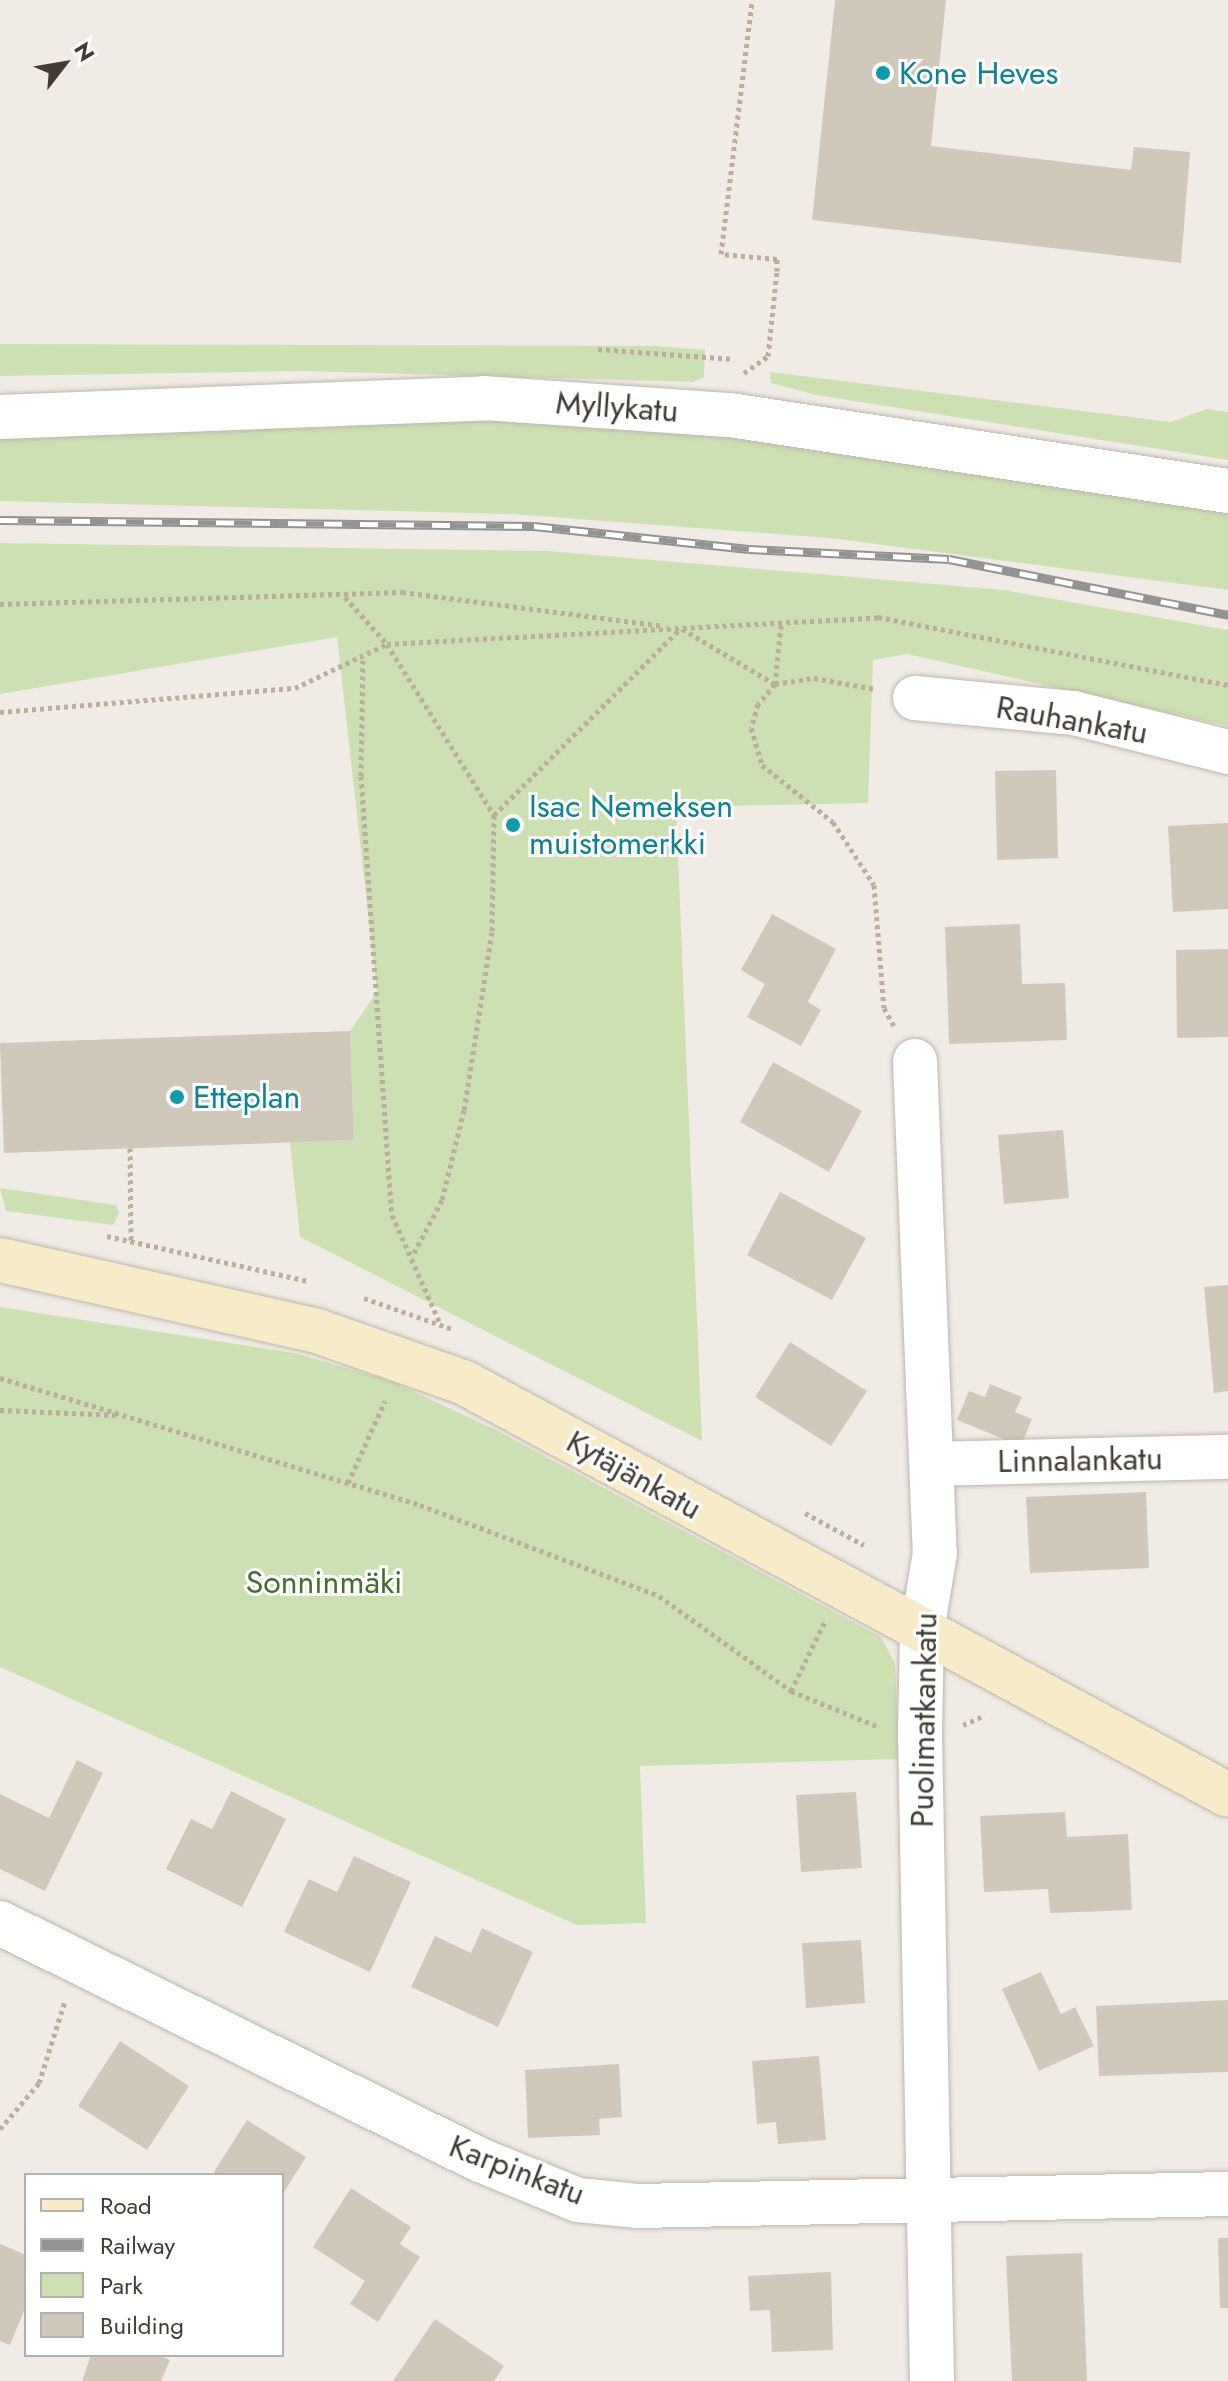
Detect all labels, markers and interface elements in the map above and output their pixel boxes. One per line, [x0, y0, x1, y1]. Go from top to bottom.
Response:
north arrow [24, 24, 104, 104]
text: N [66, 36, 103, 67]
place label: Kone Heves [899, 54, 1058, 92]
marker: Kone Heves [874, 64, 892, 82]
street label: Myllykatu [554, 384, 680, 430]
street label: Rauhankatu [993, 688, 1151, 752]
place label: Isac Nemeksen muistomerkki [529, 788, 733, 863]
marker: Isac Nemeksen muistomerkki [504, 816, 522, 834]
place label: Etteplan [193, 1078, 300, 1116]
marker: Etteplan [168, 1088, 186, 1106]
street label: Kytäjänkatu [560, 1422, 708, 1528]
street label: Linnalankatu [997, 1439, 1163, 1481]
park label: Sonninmäki [246, 1563, 402, 1601]
street label: Puolimatkankatu [903, 1612, 945, 1828]
street label: Karpinkatu [444, 2127, 590, 2213]
legend [24, 2173, 284, 2357]
text: Road [100, 2188, 152, 2223]
text: Railway [100, 2228, 175, 2263]
text: Park [100, 2268, 143, 2303]
text: Building [100, 2308, 184, 2343]

